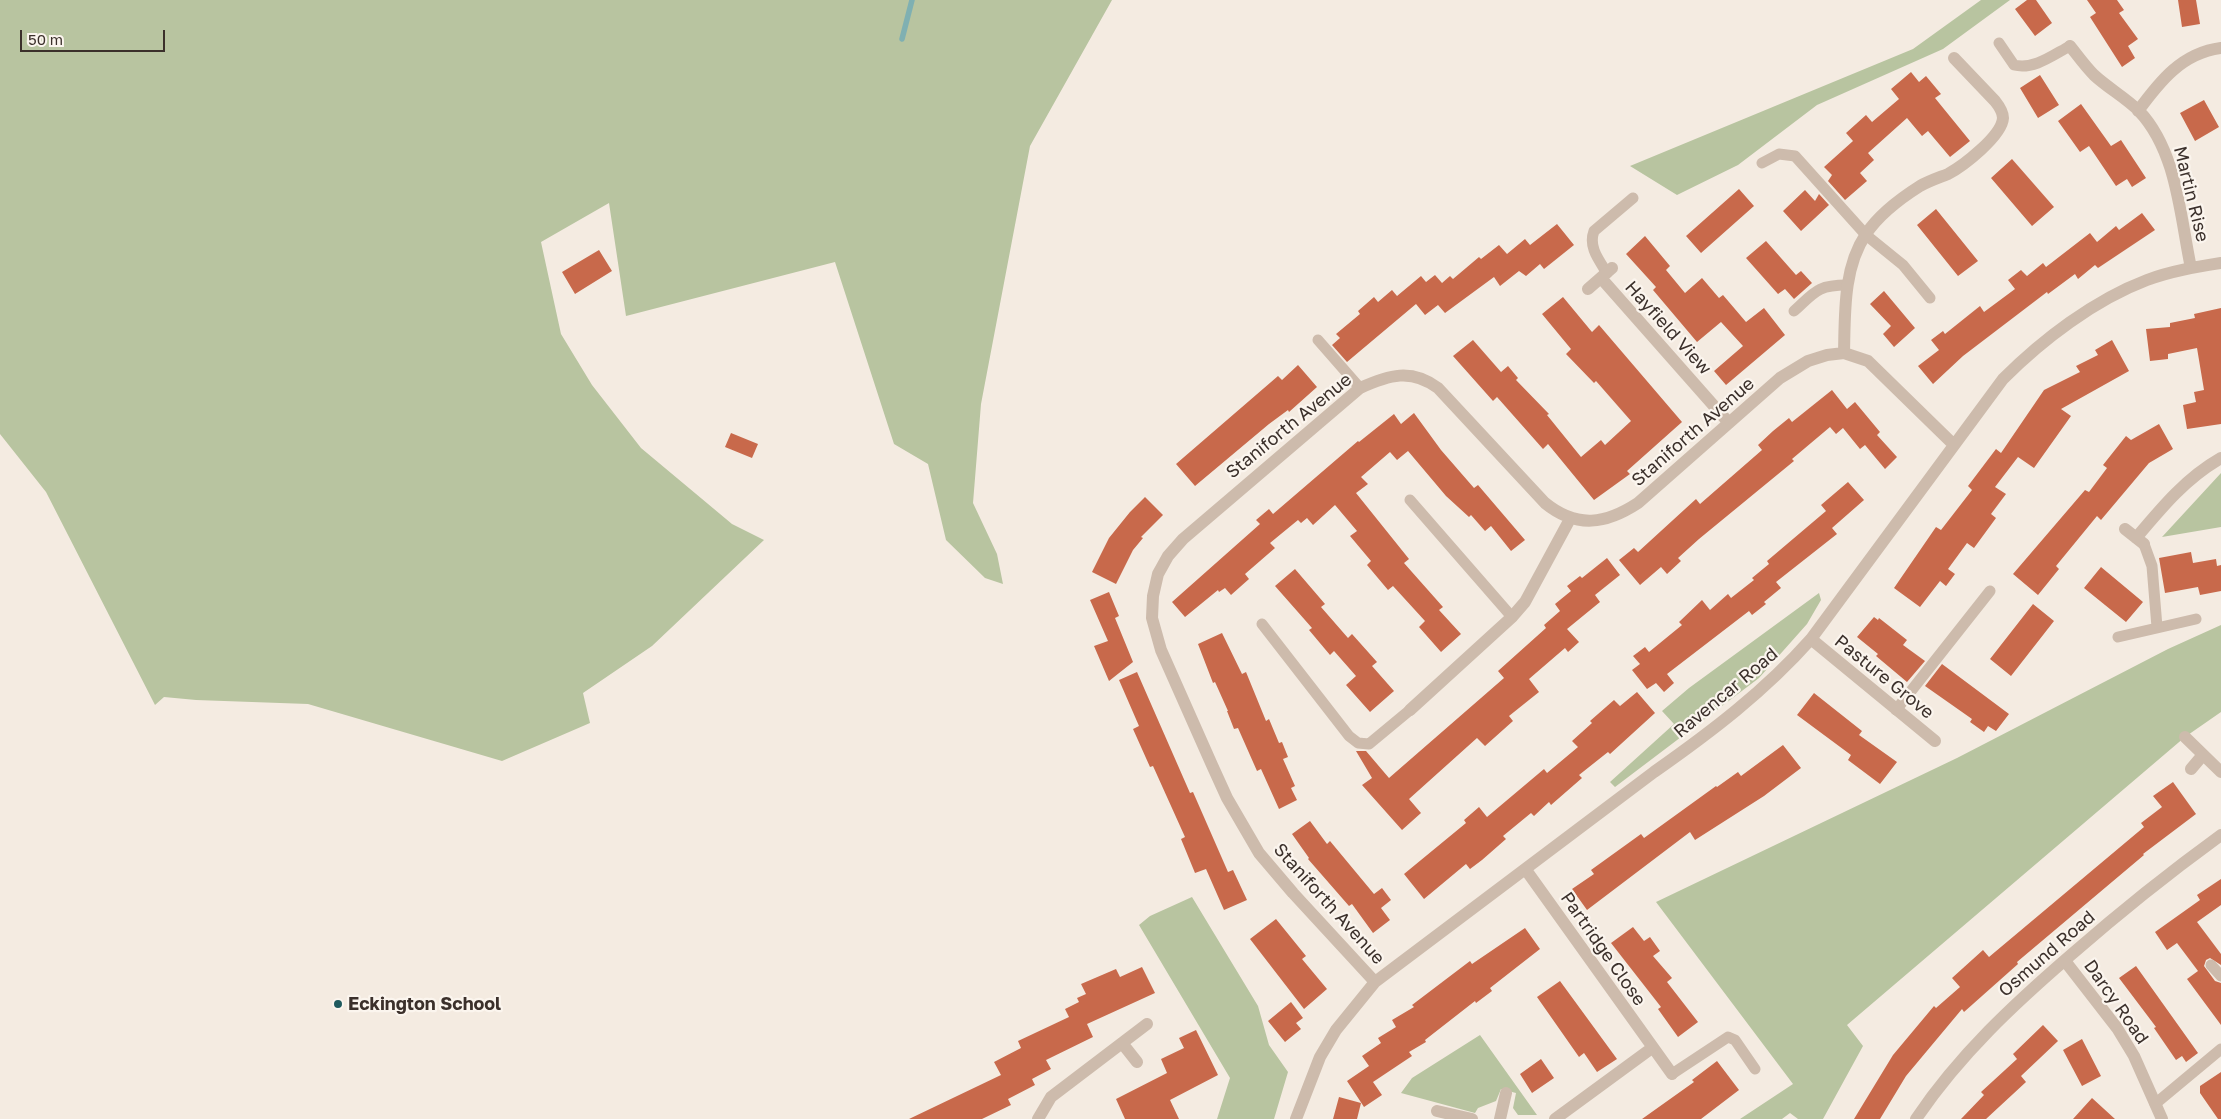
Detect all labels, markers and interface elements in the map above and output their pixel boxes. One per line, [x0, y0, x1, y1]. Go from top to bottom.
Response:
scale bar [22, 20, 168, 52]
text: 50 m [28, 30, 63, 48]
street label: Martin Rise [2169, 144, 2213, 244]
street label: Hayfield View [1620, 277, 1716, 379]
street label: Staniforth Avenue [1222, 369, 1356, 483]
street label: Staniforth Avenue [1627, 373, 1759, 491]
street label: Pasture Grove [1830, 630, 1938, 724]
street label: Ravencar Road [1670, 643, 1782, 743]
street label: Staniforth Avenue [1269, 839, 1389, 969]
street label: Partridge Close [1556, 888, 1650, 1010]
street label: Osmund Road [1994, 906, 2100, 1002]
street label: Darcy Road [2079, 956, 2153, 1048]
place label: Eckington School [348, 993, 501, 1015]
marker: Eckington School [332, 998, 344, 1010]

